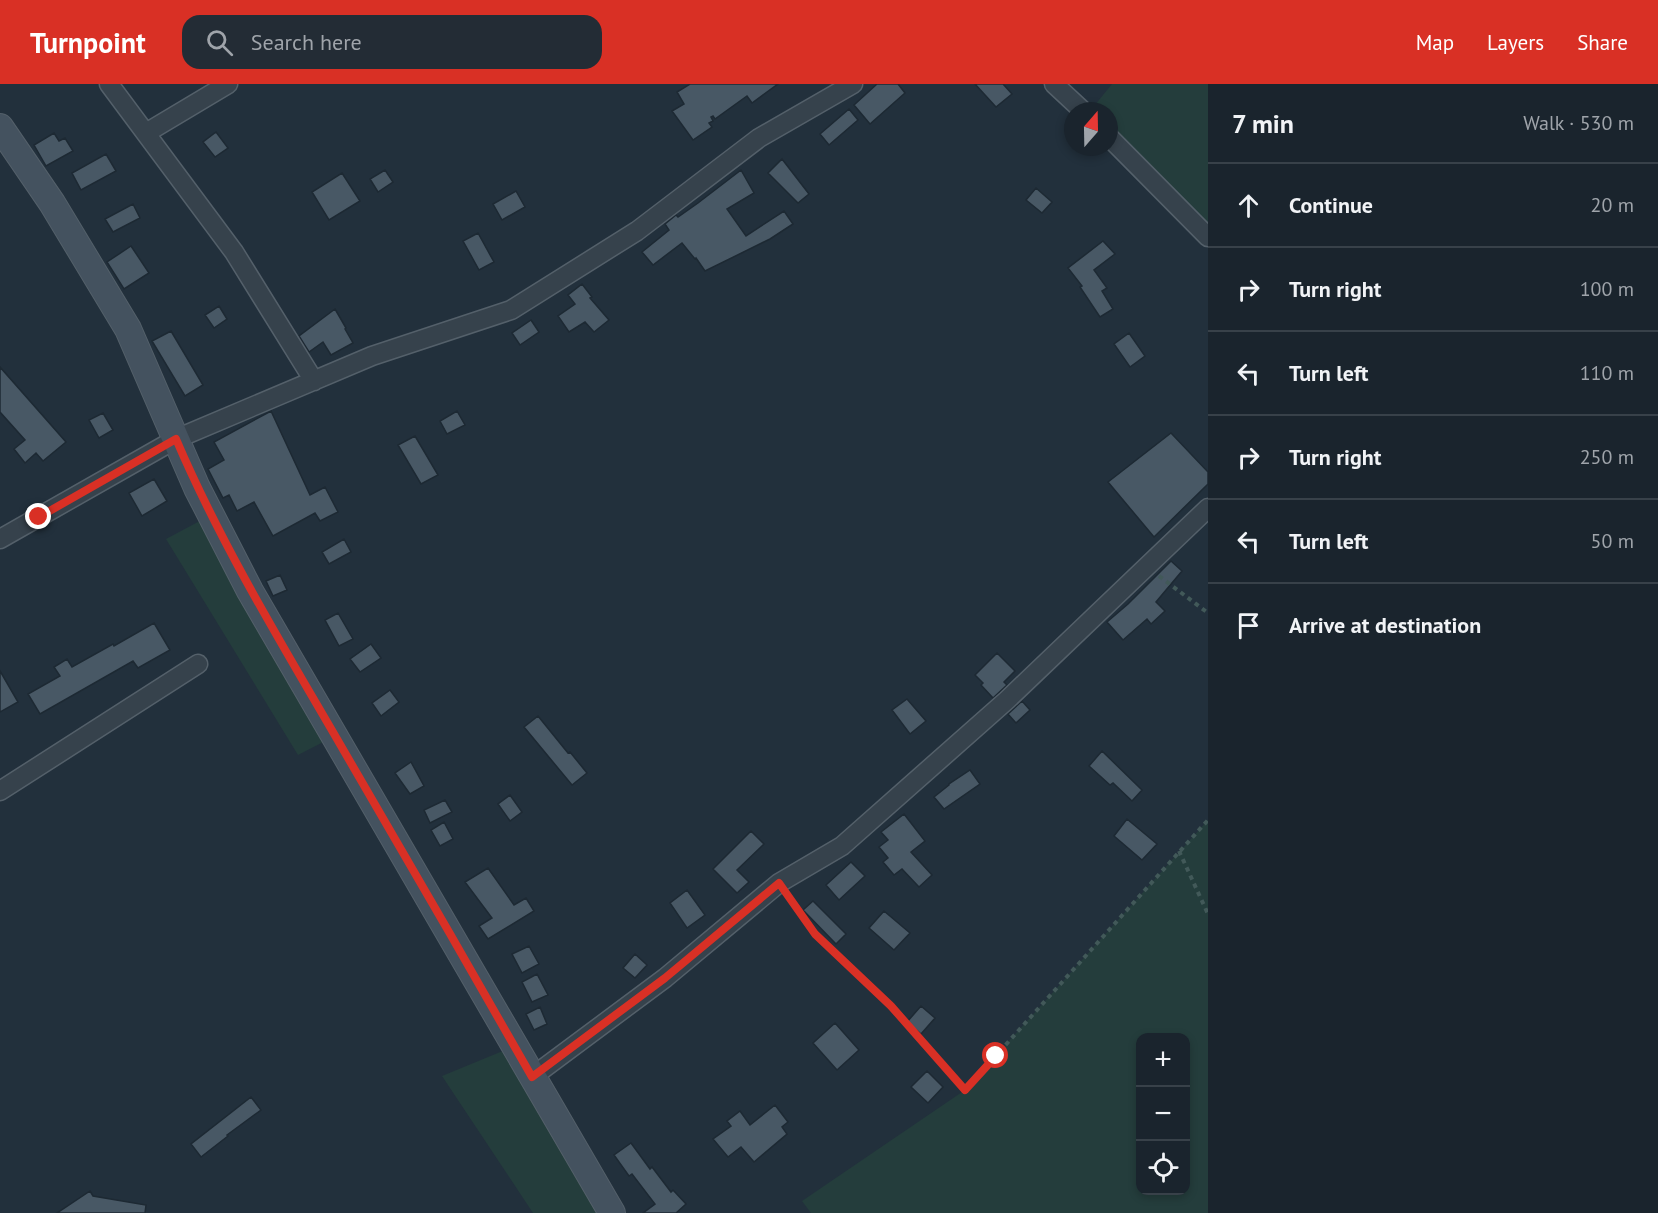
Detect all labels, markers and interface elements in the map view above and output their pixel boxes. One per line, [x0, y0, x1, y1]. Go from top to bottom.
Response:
search box [182, 15, 602, 69]
text: Turnpoint [30, 24, 146, 61]
icon: search [203, 26, 236, 59]
text: Search here [251, 28, 362, 56]
text: Map [1416, 29, 1454, 56]
text: Layers [1487, 29, 1544, 56]
text: Share [1577, 29, 1628, 56]
north arrow [1064, 102, 1118, 156]
text: 7 min [1232, 107, 1294, 140]
text: Walk · 530 m [1523, 110, 1634, 136]
icon: ahead [1232, 189, 1265, 222]
text: Continue [1289, 191, 1373, 219]
text: 20 m [1591, 192, 1634, 218]
icon: right [1232, 273, 1265, 306]
text: Turn right [1289, 275, 1381, 303]
text: 100 m [1580, 276, 1634, 302]
icon: left [1232, 357, 1265, 390]
text: Turn left [1289, 359, 1369, 387]
text: 110 m [1580, 360, 1634, 386]
icon: right [1232, 441, 1265, 474]
text: Turn right [1289, 443, 1381, 471]
text: 250 m [1580, 444, 1634, 470]
route end [25, 503, 51, 529]
icon: left [1232, 525, 1265, 558]
text: Turn left [1289, 527, 1369, 555]
text: 50 m [1591, 528, 1634, 554]
icon: arrive [1232, 609, 1265, 642]
text: Arrive at destination [1289, 611, 1481, 639]
map controls [1136, 1033, 1190, 1195]
button: + [1136, 1033, 1190, 1087]
route start [982, 1042, 1008, 1068]
button: − [1136, 1087, 1190, 1141]
button: locate [1136, 1141, 1190, 1195]

